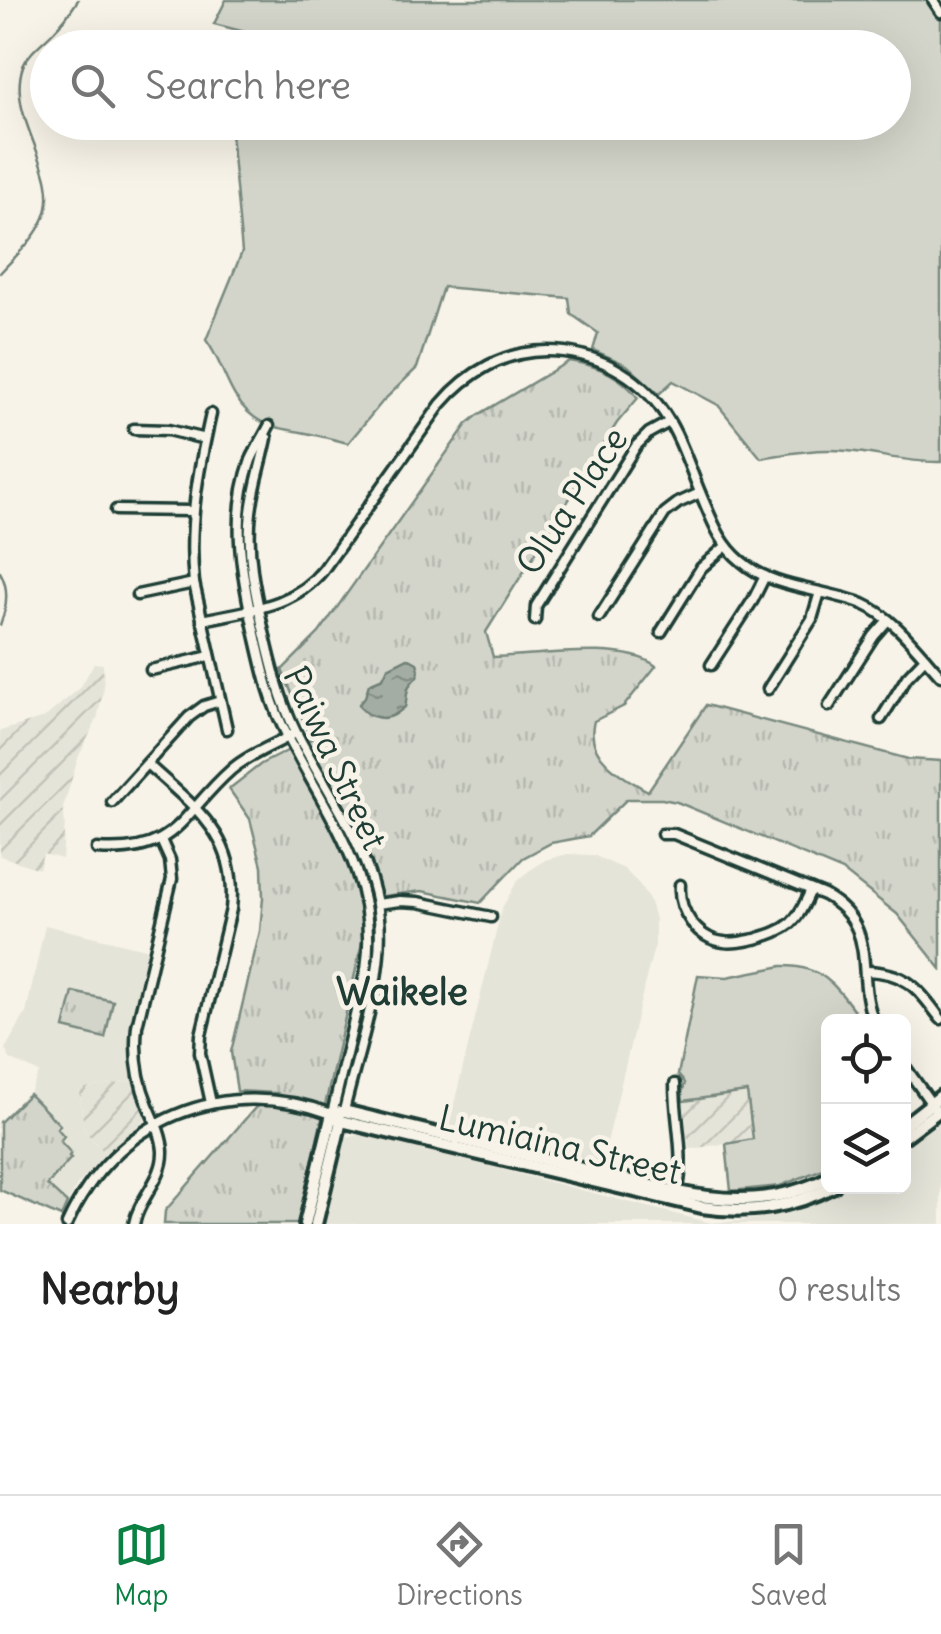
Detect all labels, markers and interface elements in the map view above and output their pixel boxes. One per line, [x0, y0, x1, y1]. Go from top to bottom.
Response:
search box [30, 30, 911, 140]
icon: search [65, 58, 120, 113]
text: Search here [145, 62, 351, 109]
street label: Olua Place [506, 418, 636, 582]
street label: Paiwa Street [274, 659, 398, 856]
district label: Waikele [336, 968, 468, 1015]
map controls [821, 1014, 911, 1194]
button: locate [821, 1014, 911, 1104]
street label: Lumiaina Street [435, 1095, 686, 1193]
button: layers [821, 1104, 911, 1194]
text: Nearby [40, 1263, 179, 1315]
text: 0 results [777, 1269, 901, 1310]
tab: Map [114, 1517, 169, 1613]
tab: Directions [396, 1517, 523, 1613]
tab: Saved [750, 1517, 827, 1613]

